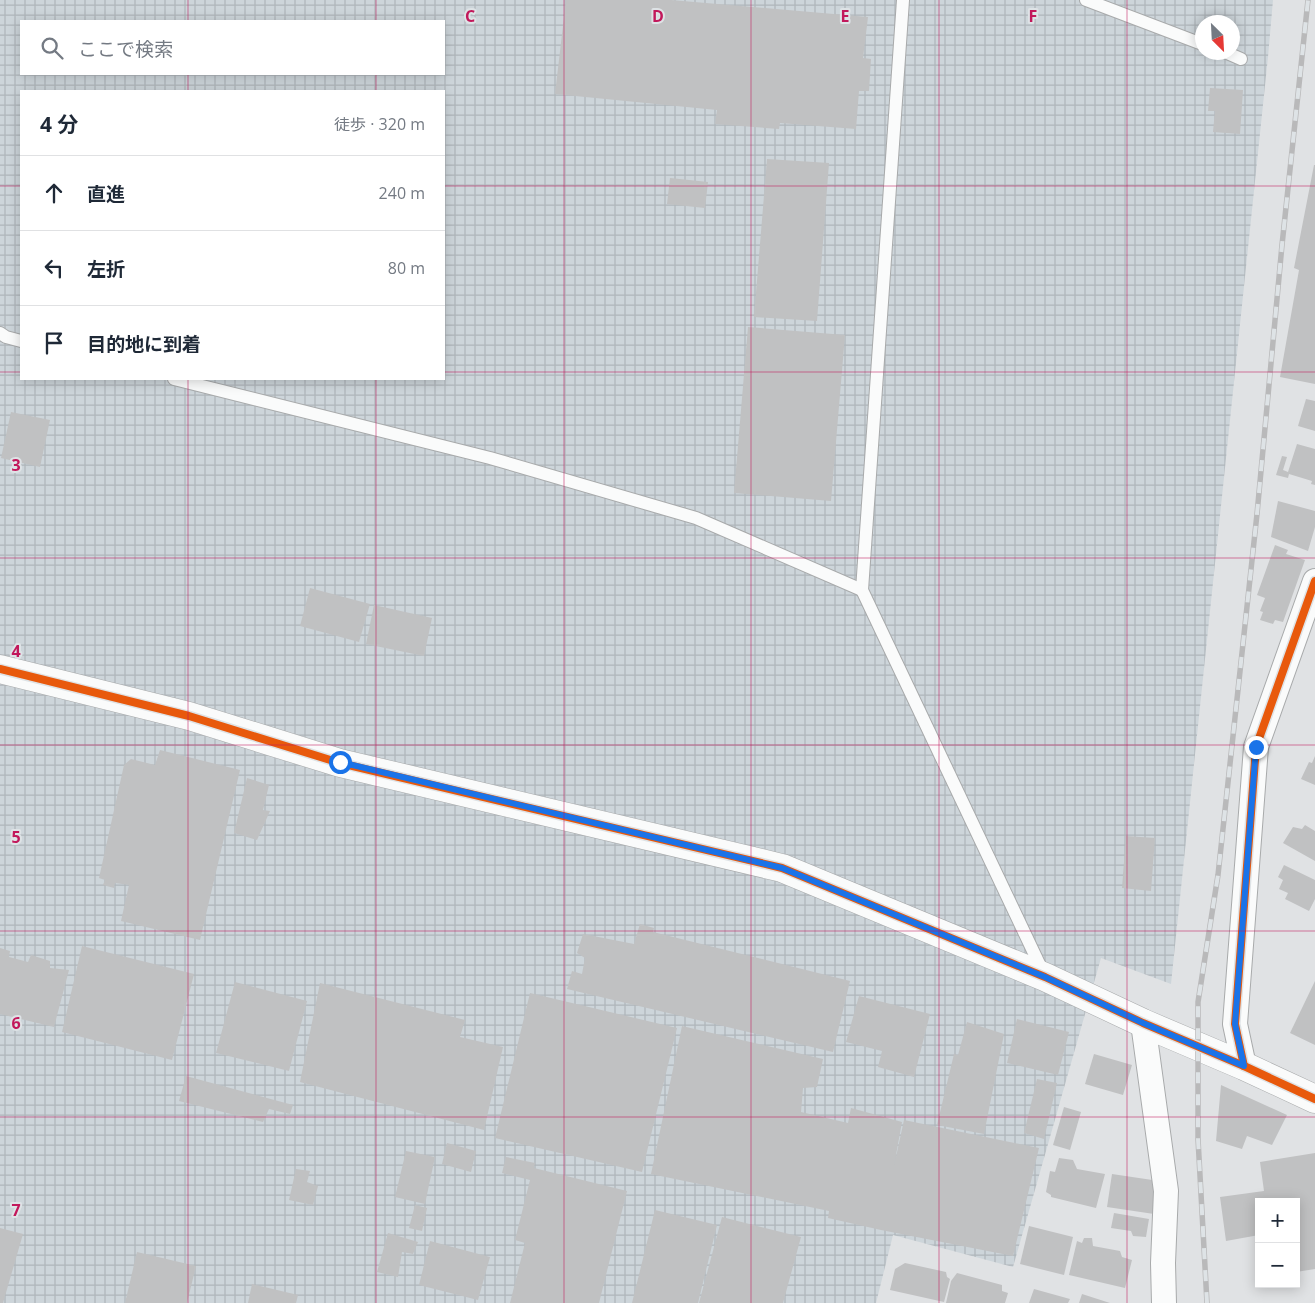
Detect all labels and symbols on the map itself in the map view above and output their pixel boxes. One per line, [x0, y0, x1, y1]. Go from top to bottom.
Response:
text: C [465, 5, 475, 27]
text: D [652, 5, 664, 27]
text: E [841, 5, 850, 27]
text: F [1029, 5, 1037, 27]
north arrow [1195, 15, 1240, 60]
text: 3 [11, 454, 21, 476]
text: 4 [11, 640, 21, 662]
route end [1245, 736, 1268, 759]
route start [329, 751, 352, 774]
text: 5 [11, 826, 21, 848]
text: 6 [11, 1012, 21, 1034]
text: 7 [11, 1199, 21, 1221]

